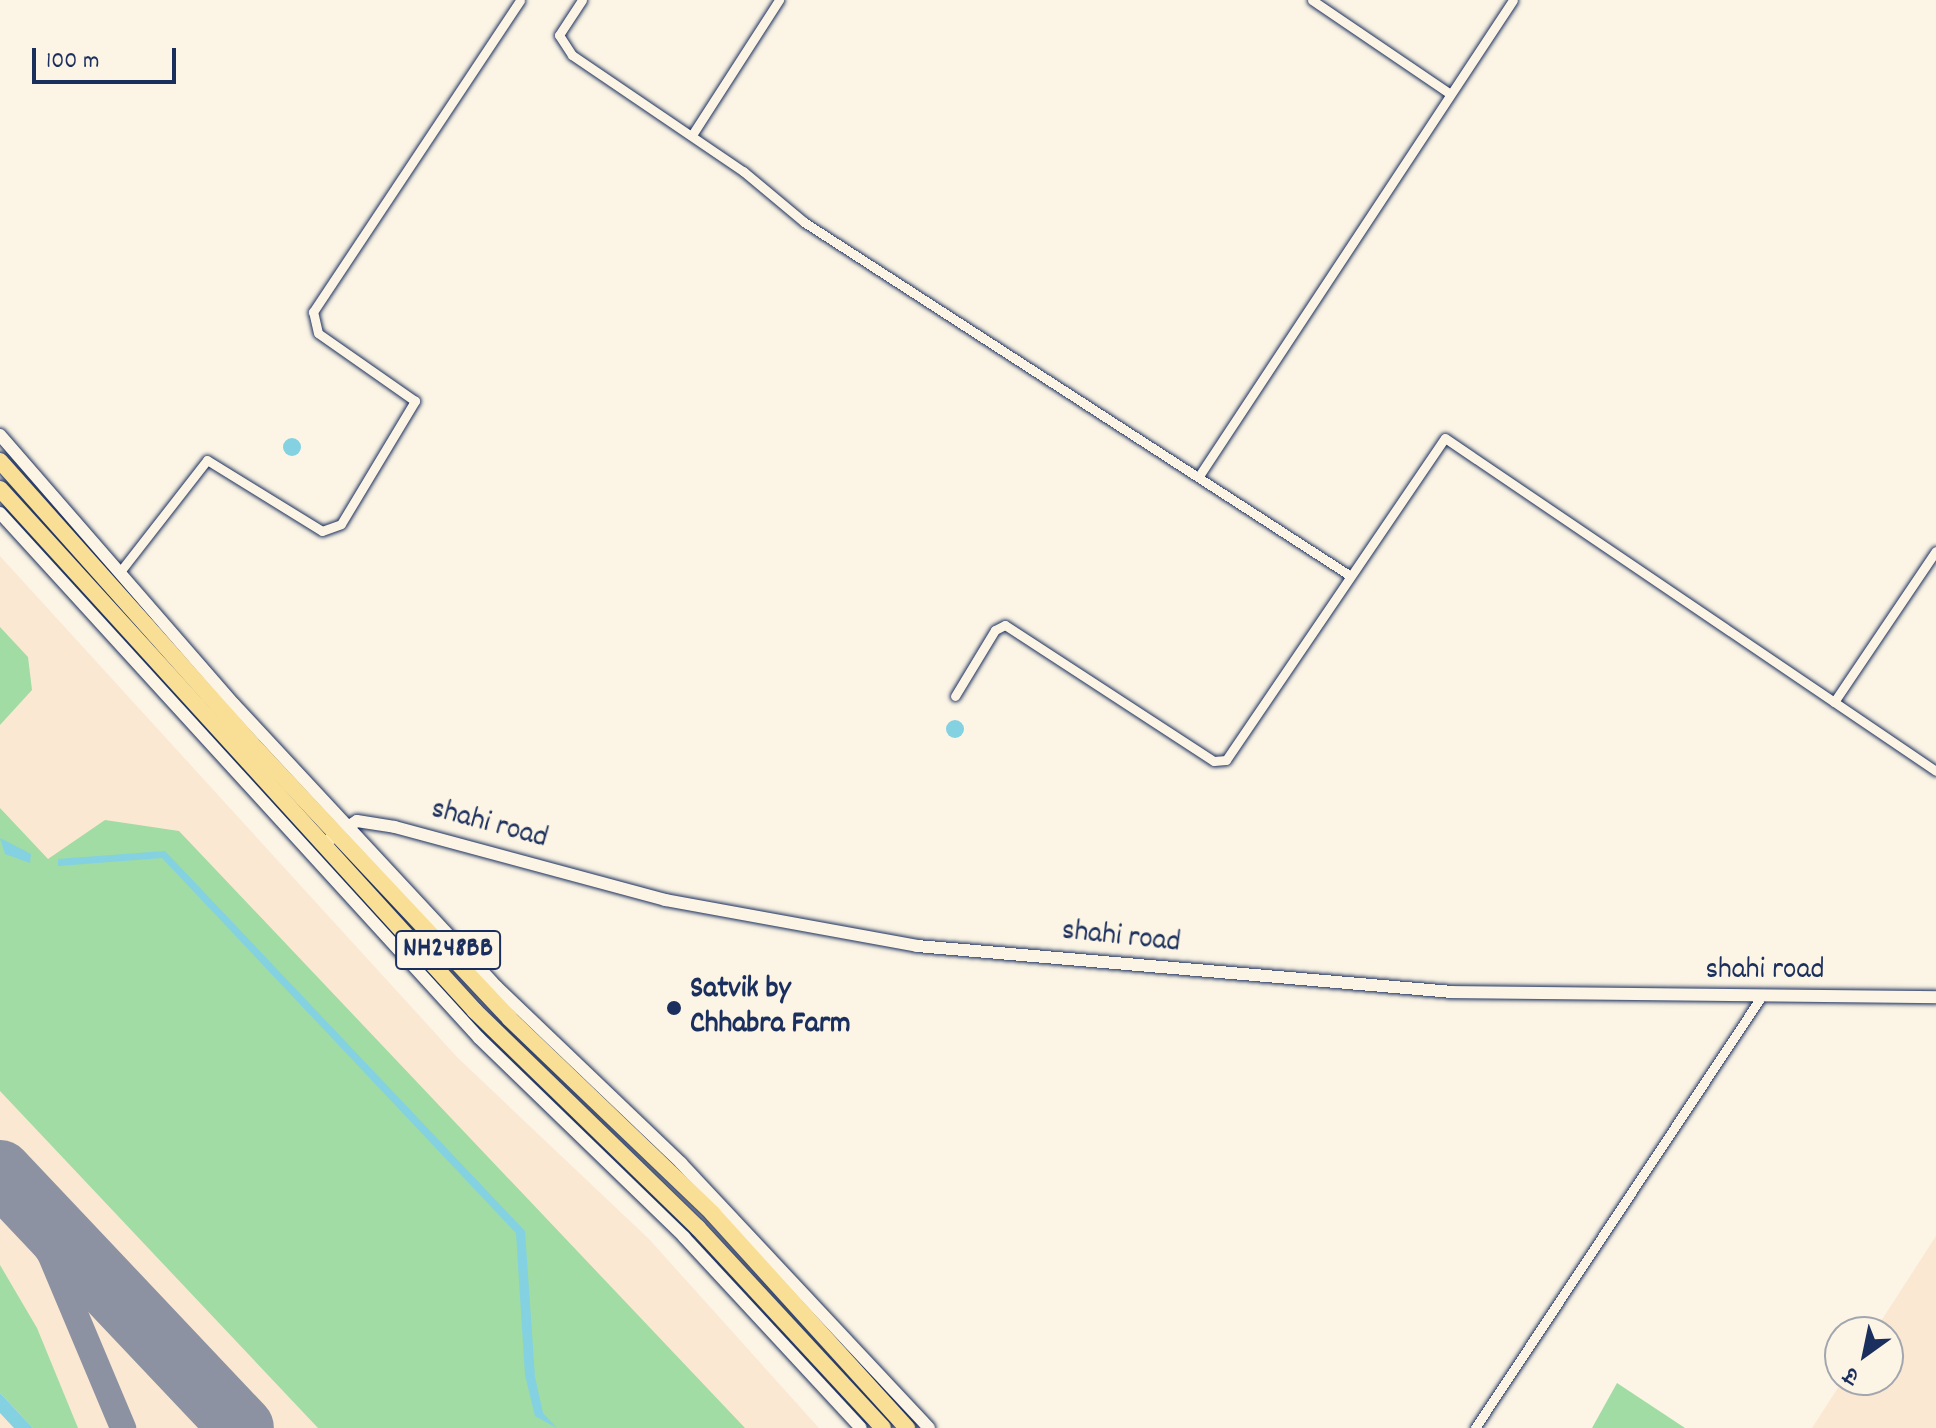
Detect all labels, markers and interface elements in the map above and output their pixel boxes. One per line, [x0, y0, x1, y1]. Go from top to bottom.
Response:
scale bar [36, 32, 180, 82]
text: 100 m [46, 45, 99, 79]
street label: shahi road [427, 793, 551, 859]
street label: shahi road [1060, 915, 1182, 963]
road number: NH248BB [394, 926, 502, 974]
street label: shahi road [1705, 954, 1825, 990]
place label: Satvik by Chhabra Farm [690, 973, 851, 1044]
marker: Satvik by Chhabra Farm [665, 999, 683, 1017]
north arrow [1824, 1316, 1904, 1396]
text: उ [1838, 1358, 1865, 1391]

